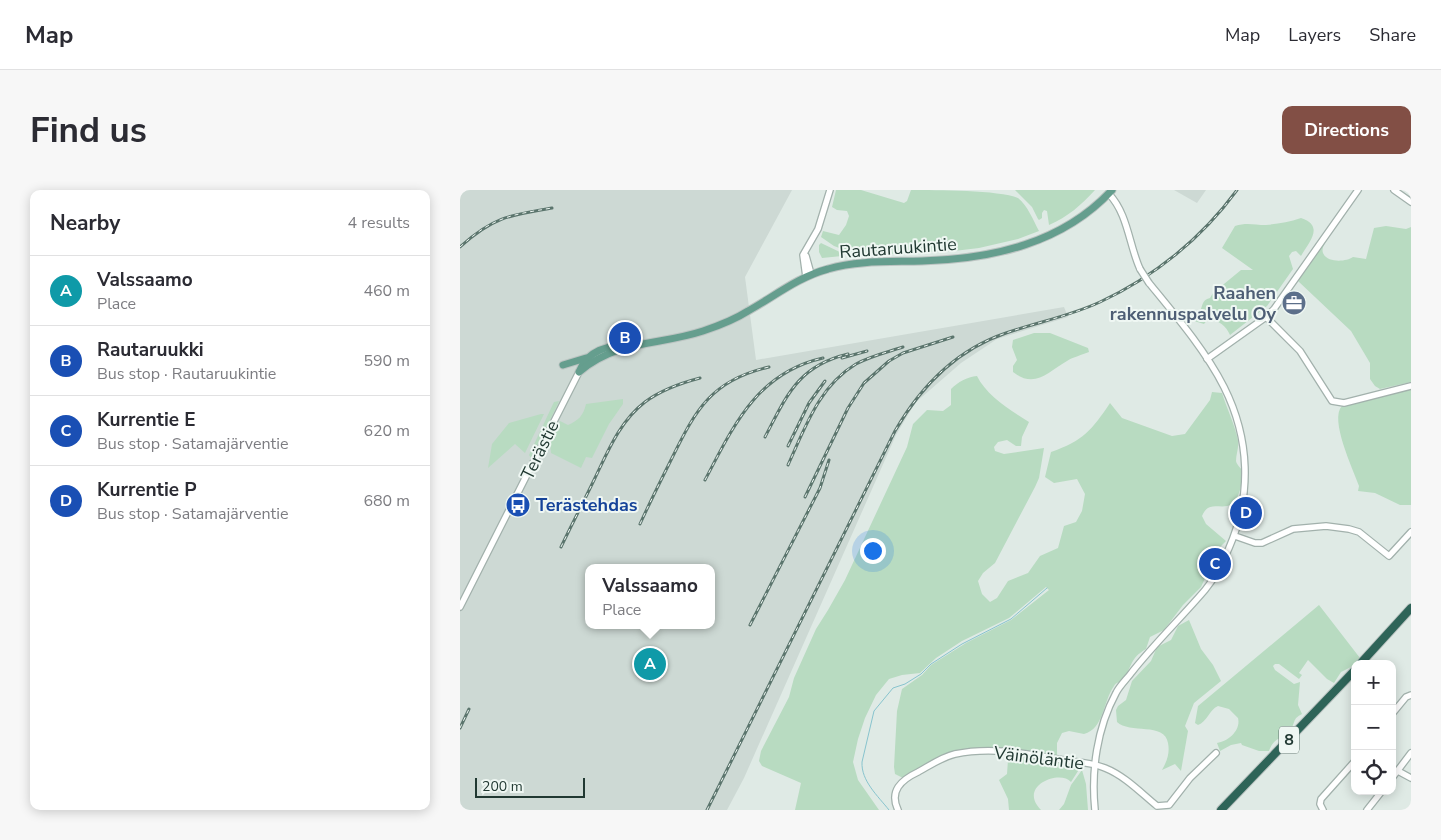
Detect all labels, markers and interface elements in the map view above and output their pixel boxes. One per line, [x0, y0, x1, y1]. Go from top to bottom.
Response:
text: Map [25, 19, 73, 51]
text: Map [1225, 23, 1260, 47]
text: Layers [1288, 23, 1341, 47]
text: Share [1369, 23, 1416, 47]
button: Directions [1282, 106, 1411, 154]
text: Find us [30, 107, 147, 154]
text: Nearby [50, 209, 120, 237]
text: 4 results [348, 212, 410, 234]
street label: Rautaruukintie [839, 232, 957, 264]
text: Valssaamo [97, 267, 193, 293]
text: A [60, 280, 72, 302]
text: 460 m [363, 280, 410, 302]
place label: Raahen rakennuspalvelu Oy [1110, 281, 1277, 326]
office icon: Raahen rakennuspalvelu Oy [1281, 290, 1307, 316]
text: Place [97, 293, 136, 315]
pin: B [609, 319, 641, 357]
text: Rautaruukki [97, 337, 204, 363]
text: B [60, 350, 72, 372]
text: 590 m [363, 350, 410, 372]
text: Bus stop · Rautaruukintie [97, 363, 276, 385]
text: Kurrentie E [97, 407, 196, 433]
street label: Terästie [515, 416, 565, 484]
text: C [61, 420, 71, 442]
text: 620 m [363, 420, 410, 442]
text: Bus stop · Satamajärventie [97, 433, 288, 455]
text: Kurrentie P [97, 477, 197, 503]
text: D [60, 490, 72, 512]
text: 680 m [363, 490, 410, 512]
bus stop icon: Terästehdas [505, 492, 531, 518]
place label: Terästehdas [536, 493, 638, 517]
pin: D [1230, 494, 1262, 532]
text: Bus stop · Satamajärventie [97, 503, 288, 525]
your location [860, 538, 886, 564]
pin: C [1199, 545, 1231, 583]
popup [585, 564, 715, 629]
text: Valssaamo [602, 573, 698, 599]
text: Place [602, 599, 641, 621]
pin: A [634, 645, 666, 683]
map controls [1351, 660, 1396, 795]
button: + [1351, 660, 1396, 705]
button: − [1351, 705, 1396, 750]
road number: 8 [1279, 726, 1299, 754]
street label: Väinöläntie [992, 740, 1085, 775]
button: locate [1351, 750, 1396, 795]
scale bar [475, 775, 585, 798]
text: 200 m [482, 777, 523, 796]

